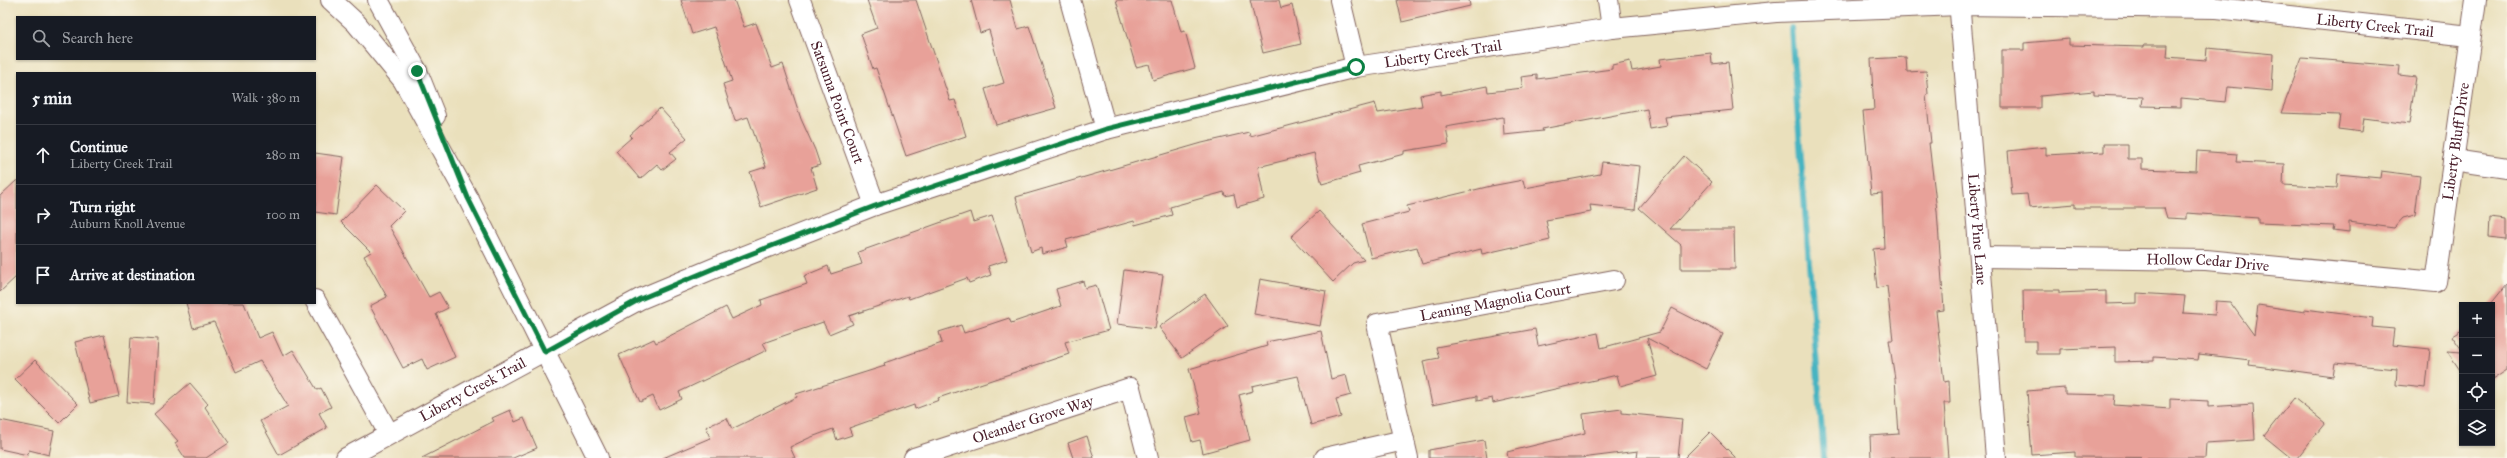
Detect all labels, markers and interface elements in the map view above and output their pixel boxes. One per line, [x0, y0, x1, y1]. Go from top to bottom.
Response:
street label: Liberty Creek Trail [2315, 10, 2436, 41]
search box [16, 16, 316, 60]
icon: search [30, 27, 52, 49]
text: Search here [62, 29, 133, 47]
street label: Liberty Creek Trail [1383, 36, 1504, 72]
street label: Satsuma Point Court [807, 38, 868, 167]
route start [1347, 58, 1365, 76]
route end [408, 62, 426, 80]
street label: Liberty Bluff Drive [2439, 81, 2473, 202]
text: 5 min [32, 88, 72, 109]
text: Walk · 380 m [231, 90, 300, 106]
text: Continue [70, 138, 128, 156]
icon: ahead [32, 144, 54, 166]
text: 280 m [265, 147, 300, 163]
text: Liberty Creek Trail [70, 156, 173, 172]
street label: Liberty Pine Lane [1964, 173, 1991, 286]
text: Turn right [70, 198, 135, 216]
icon: right [32, 204, 54, 226]
text: 100 m [266, 207, 300, 223]
text: Auburn Knoll Avenue [70, 216, 185, 232]
street label: Hollow Cedar Drive [2146, 250, 2270, 275]
icon: arrive [32, 264, 54, 286]
text: Arrive at destination [70, 266, 195, 284]
street label: Leaning Magnolia Court [1418, 279, 1573, 325]
map controls [2459, 302, 2495, 446]
button: + [2459, 302, 2495, 338]
button: − [2459, 338, 2495, 374]
street label: Liberty Creek Trail [416, 353, 530, 426]
button: locate [2459, 374, 2495, 410]
street label: Oleander Grove Way [970, 391, 1097, 447]
button: layers [2459, 410, 2495, 446]

